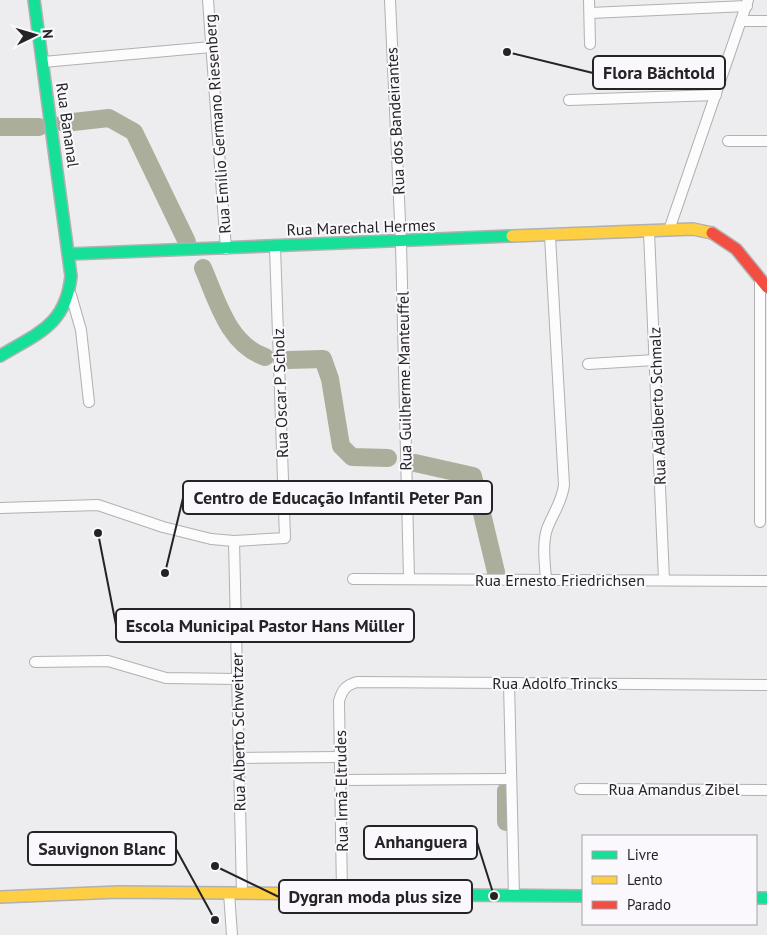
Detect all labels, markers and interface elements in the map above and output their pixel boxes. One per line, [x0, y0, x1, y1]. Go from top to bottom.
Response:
north arrow [10, 10, 60, 60]
street label: Rua Emílio Germano Riesenberg [199, 14, 235, 234]
text: N [39, 28, 57, 39]
street label: Rua dos Bandeirantes [381, 46, 409, 195]
callout: Flora Bächtold [593, 56, 725, 89]
text: Flora Bächtold [603, 61, 715, 84]
street label: Rua Bananal [52, 81, 84, 169]
street label: Rua Marechal Hermes [286, 214, 436, 240]
street label: Rua Guilherme Manteuffel [392, 291, 416, 471]
street label: Rua Adalberto Schmalz [644, 327, 670, 485]
street label: Rua Oscar P Scholz [268, 328, 292, 458]
callout: Centro de Educação Infantil Peter Pan [183, 481, 492, 514]
text: Centro de Educação Infantil Peter Pan [194, 486, 482, 509]
street label: Rua Ernesto Friedrichsen [475, 570, 645, 590]
callout: Escola Municipal Pastor Hans Müller [116, 609, 414, 642]
text: Escola Municipal Pastor Hans Müller [126, 614, 405, 637]
street label: Rua Alberto Schweitzer [227, 652, 249, 812]
street label: Rua Adolfo Trincks [492, 673, 618, 693]
street label: Rua Irmã Eltrudes [330, 730, 352, 852]
street label: Rua Amandus Zibel [608, 779, 740, 799]
callout: Anhanguera [364, 826, 477, 859]
text: Anhanguera [375, 830, 468, 853]
callout: Sauvignon Blanc [28, 832, 176, 865]
legend [582, 835, 757, 925]
text: Sauvignon Blanc [38, 837, 166, 860]
text: Livre [627, 845, 659, 864]
text: Lento [627, 870, 663, 889]
callout: Dygran moda plus size [279, 880, 472, 913]
text: Dygran moda plus size [288, 885, 462, 908]
text: Parado [627, 895, 671, 914]

